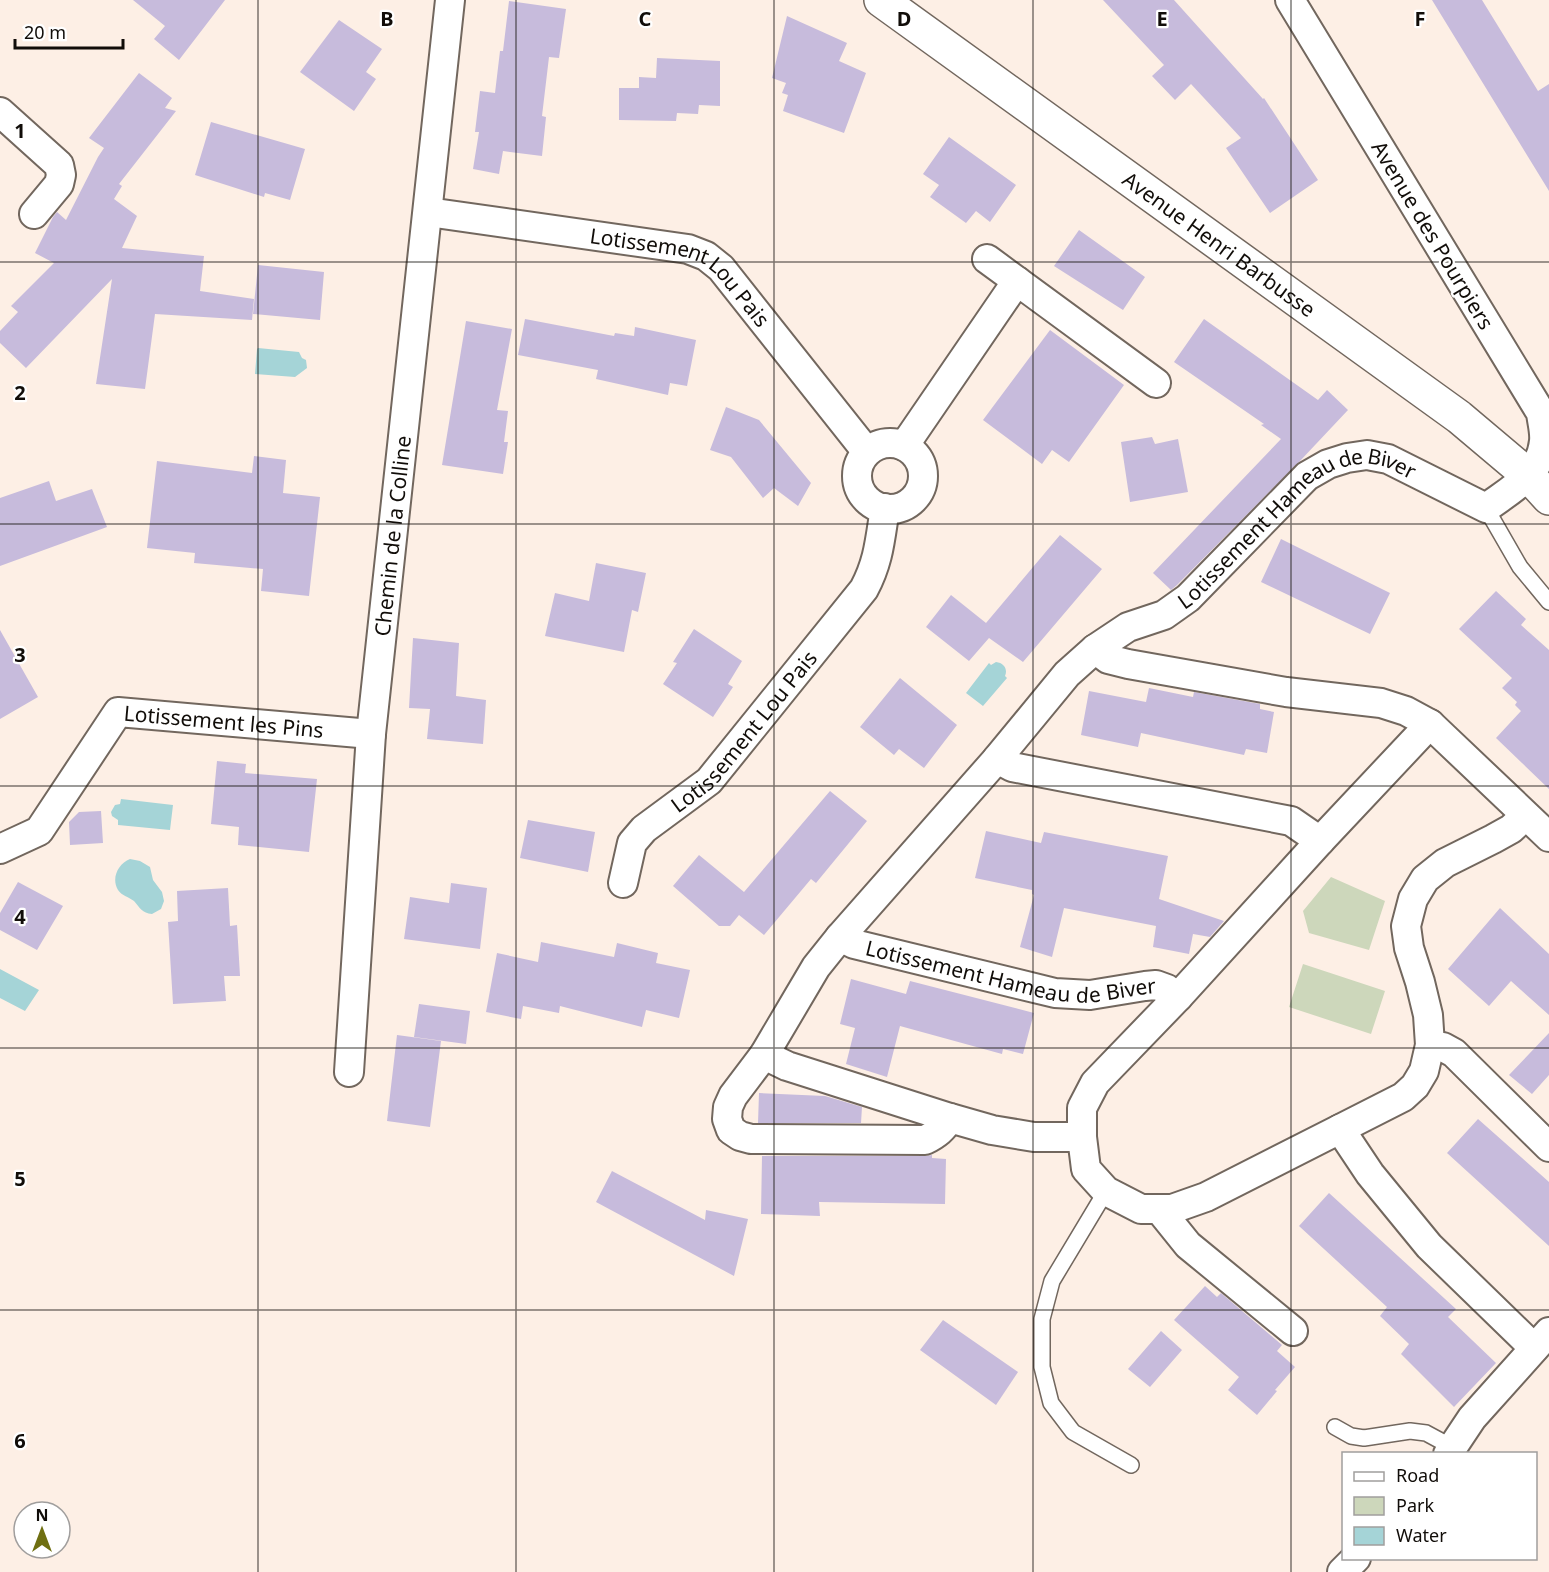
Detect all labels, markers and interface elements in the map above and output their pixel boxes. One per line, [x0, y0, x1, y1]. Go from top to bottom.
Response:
text: B [380, 5, 394, 32]
text: C [639, 5, 652, 32]
text: D [897, 5, 911, 32]
text: E [1156, 5, 1168, 32]
text: F [1415, 5, 1425, 32]
scale bar [15, 12, 123, 50]
text: 20 m [24, 20, 66, 44]
text: 1 [14, 117, 26, 144]
street label: Avenue des Pourpiers [1366, 135, 1500, 335]
street label: Avenue Henri Barbusse [1117, 165, 1321, 323]
street label: Lotissement Lou Pais [588, 221, 776, 332]
text: 2 [14, 379, 26, 406]
street label: Chemin de la Colline [368, 434, 417, 638]
street label: Lotissement Hameau de Biver [1172, 441, 1421, 615]
text: 3 [14, 641, 26, 668]
street label: Lotissement Lou Pais [665, 645, 823, 819]
street label: Lotissement les Pins [123, 699, 325, 744]
text: 4 [14, 903, 26, 930]
street label: Lotissement Hameau de Biver [863, 933, 1157, 1009]
text: 5 [14, 1165, 26, 1192]
text: 6 [14, 1427, 26, 1454]
legend [1342, 1452, 1537, 1560]
text: Road [1396, 1463, 1439, 1487]
text: Park [1396, 1493, 1434, 1517]
north arrow [12, 1500, 72, 1560]
text: N [35, 1504, 49, 1526]
text: Water [1396, 1523, 1447, 1547]

